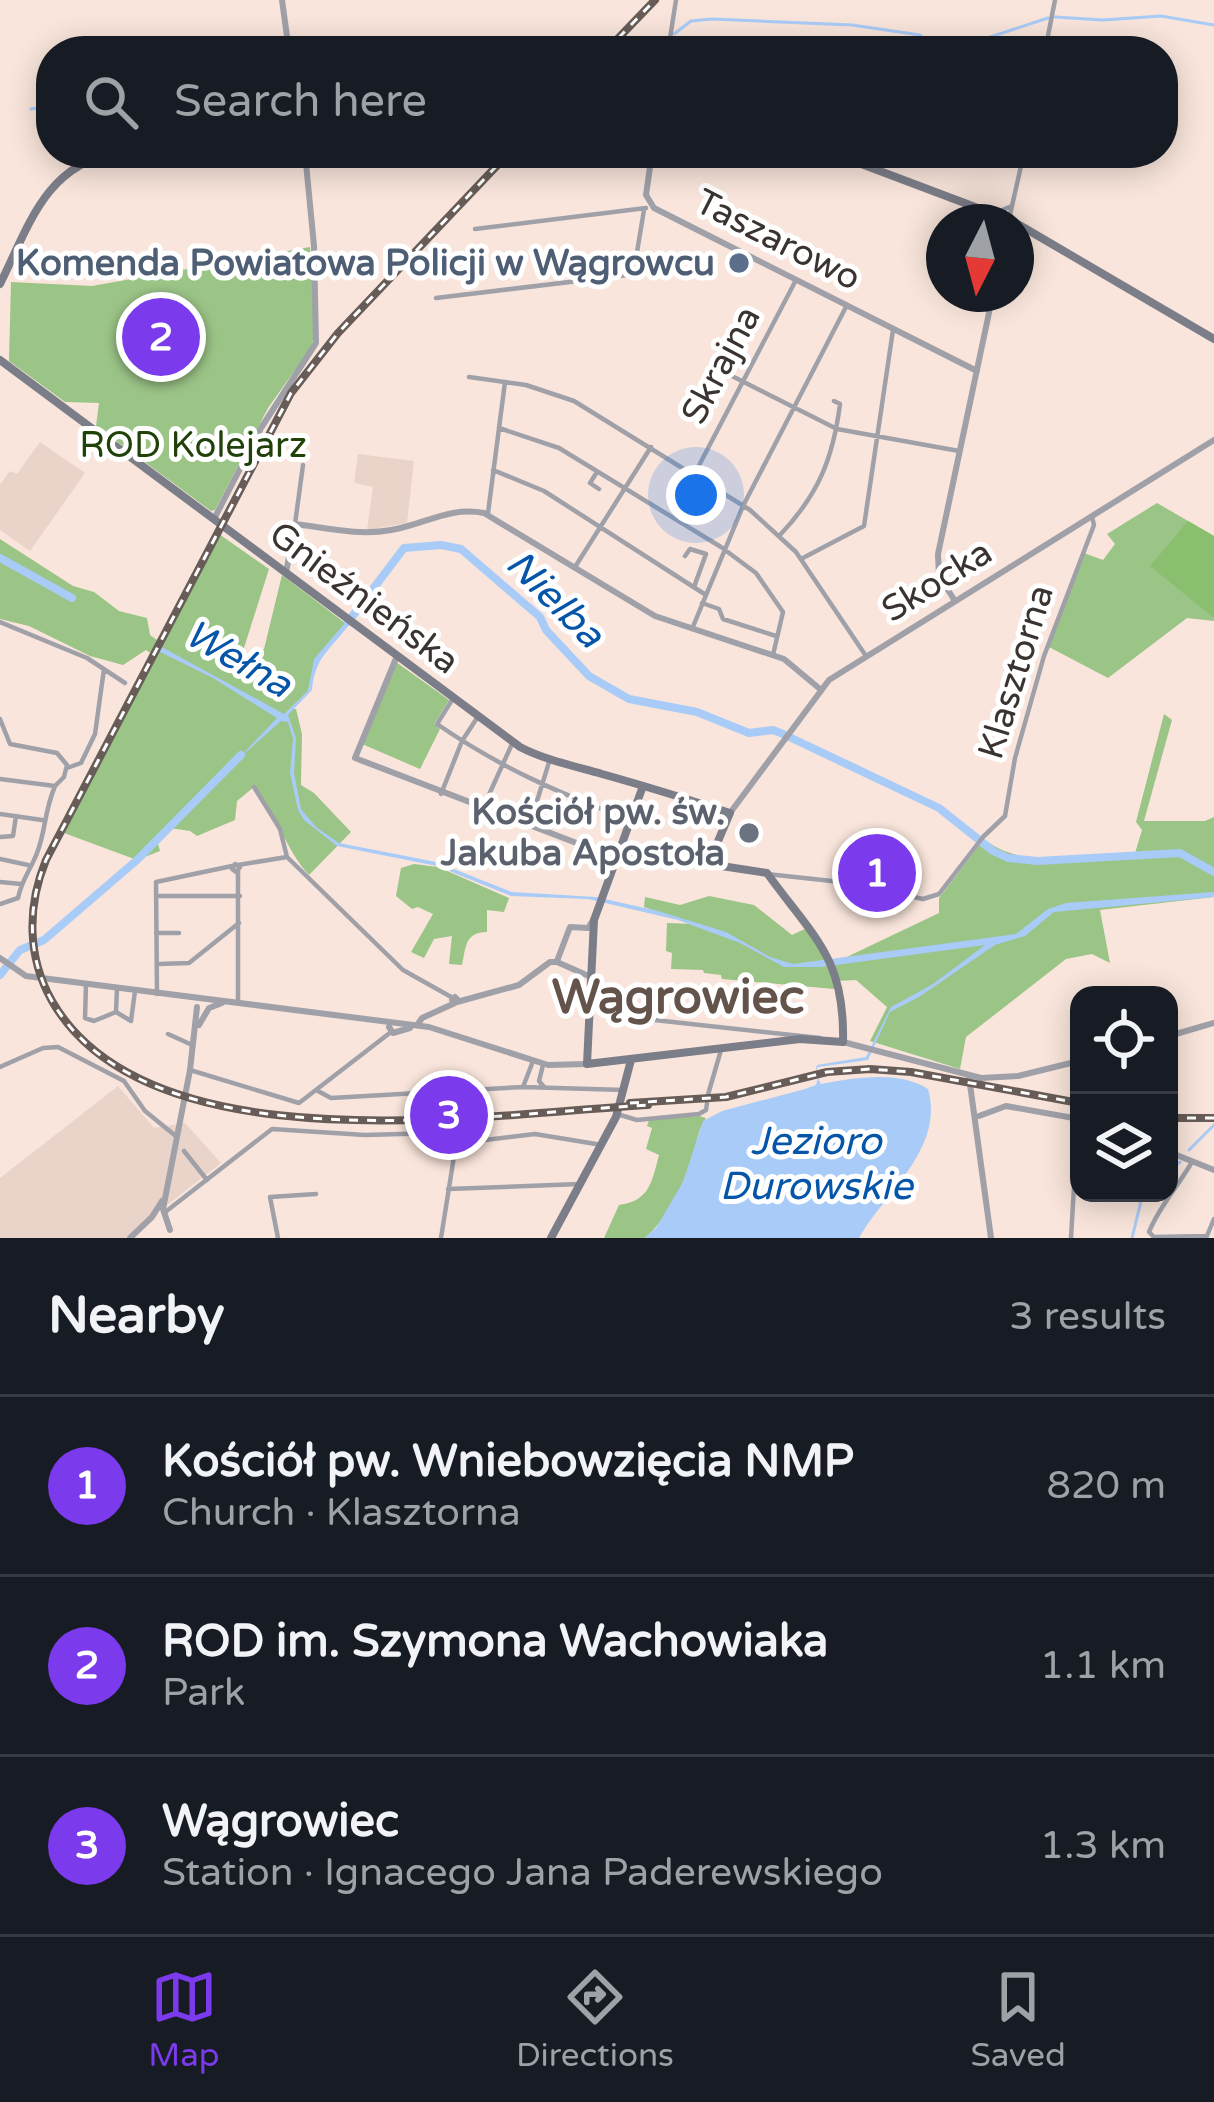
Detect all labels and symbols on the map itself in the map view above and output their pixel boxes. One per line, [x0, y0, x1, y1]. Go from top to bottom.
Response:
street label: Taszarowo [688, 180, 868, 300]
north arrow [926, 204, 1034, 312]
place label: Komenda Powiatowa Policji w Wągrowcu [16, 242, 715, 285]
marker: Komenda Powiatowa Policji w Wągrowcu [726, 250, 752, 276]
pin: 2 [122, 292, 200, 382]
street label: Skrajna [672, 299, 770, 431]
park label: ROD Kolejarz [79, 424, 307, 467]
your location [666, 465, 726, 525]
street label: Gnieźnieńska [261, 513, 467, 683]
street label: Skocka [874, 531, 1000, 631]
water label: Nielba [496, 540, 614, 658]
street label: Klasztorna [969, 580, 1063, 764]
water label: Wełna [176, 610, 301, 709]
place label: Kościół pw. św. Jakuba Apostoła [440, 791, 725, 875]
marker: Kościół pw. św. Jakuba Apostoła [736, 820, 762, 846]
pin: 1 [838, 828, 916, 918]
district label: Wągrowiec [552, 969, 804, 1027]
pin: 3 [410, 1070, 488, 1160]
water label: Jezioro Durowskie [719, 1118, 915, 1210]

